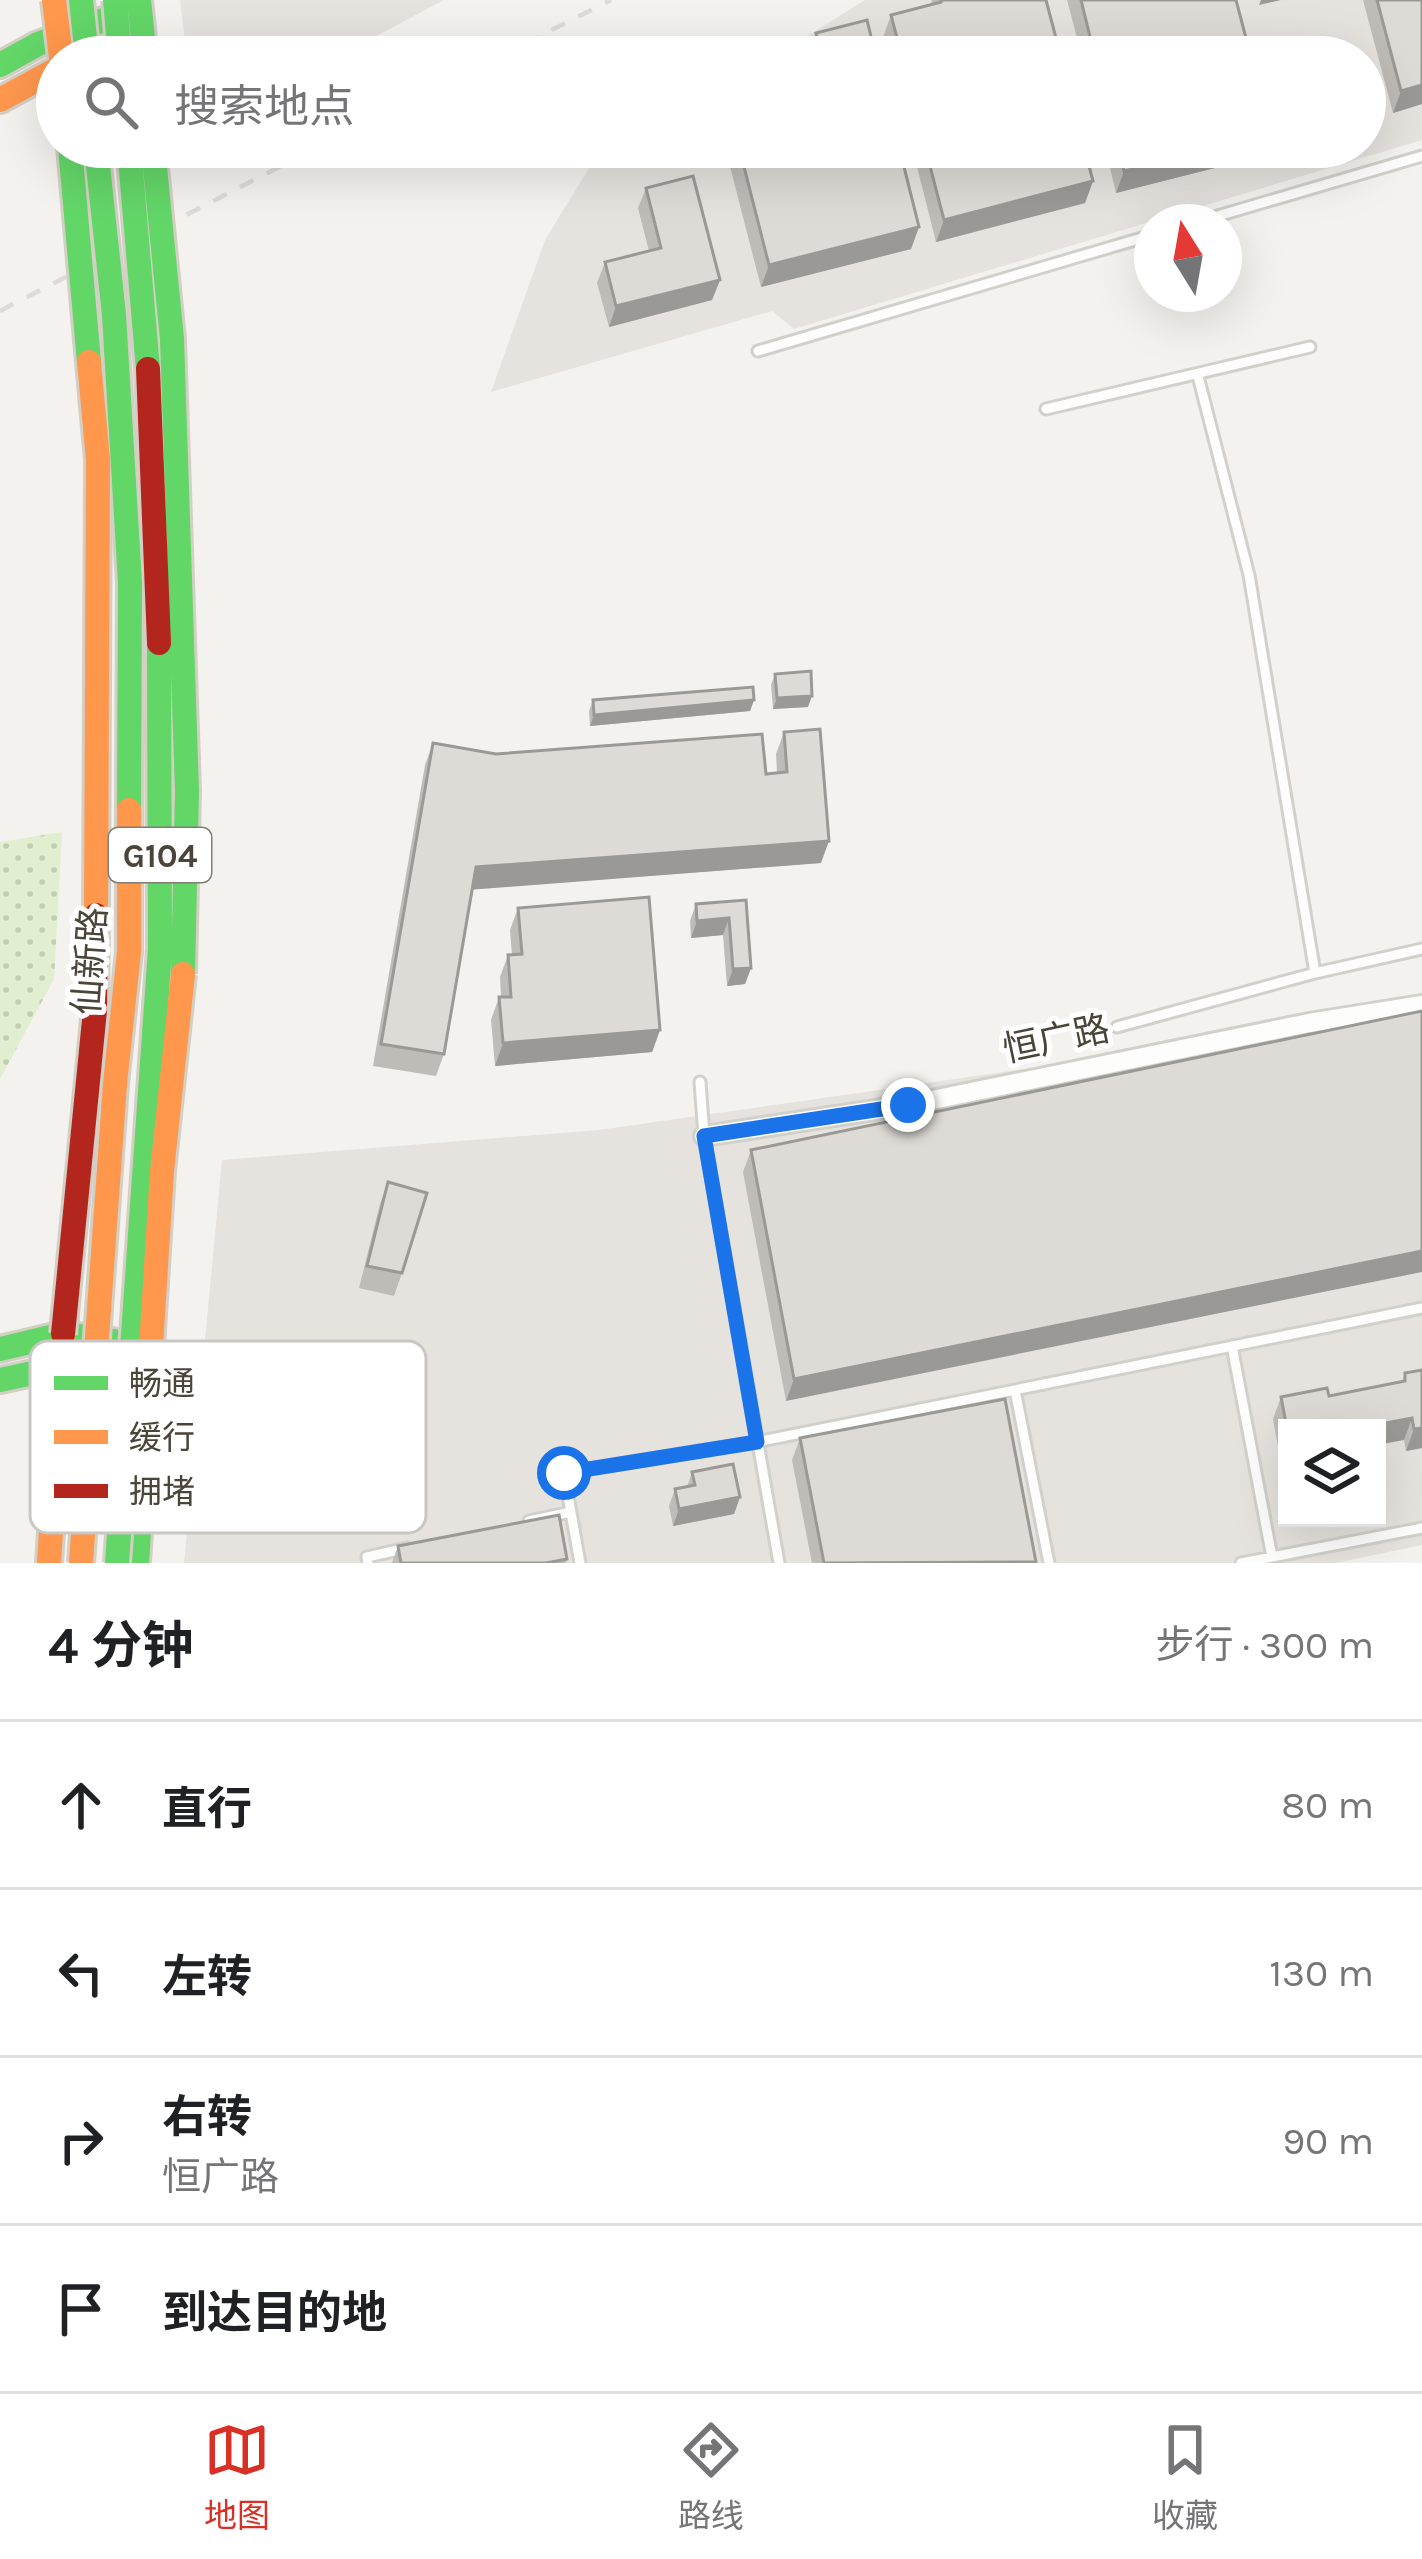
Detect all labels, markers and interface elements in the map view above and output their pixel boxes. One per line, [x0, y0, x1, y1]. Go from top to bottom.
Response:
search box [36, 36, 1386, 168]
icon: search [78, 69, 144, 135]
text: 搜索地点 [174, 81, 354, 133]
north arrow [1134, 204, 1242, 312]
road number: G104 [109, 828, 211, 882]
street label: 仙新路 [65, 906, 115, 1016]
street label: 恒广路 [999, 1007, 1113, 1071]
route end [881, 1078, 935, 1132]
legend [30, 1341, 426, 1533]
text: 畅通 [129, 1365, 195, 1403]
text: 缓行 [129, 1419, 195, 1457]
map controls [1278, 1419, 1386, 1527]
button: layers [1278, 1419, 1386, 1527]
route start [537, 1446, 591, 1500]
text: 拥堵 [129, 1473, 195, 1511]
text: 4 分钟 [48, 1616, 193, 1676]
text: 步行 · 300 m [1155, 1622, 1374, 1668]
icon: ahead [48, 1772, 114, 1838]
text: 80 m [1281, 1782, 1374, 1828]
text: 直行 [162, 1783, 252, 1835]
icon: left [48, 1940, 114, 2006]
text: 130 m [1269, 1950, 1374, 1996]
text: 左转 [162, 1951, 252, 2003]
text: 右转 [162, 2091, 252, 2143]
icon: right [48, 2108, 114, 2174]
text: 90 m [1282, 2118, 1374, 2164]
text: 恒广路 [162, 2154, 279, 2200]
icon: arrive [48, 2276, 114, 2342]
text: 到达目的地 [162, 2287, 387, 2339]
tab: 地图 [204, 2417, 270, 2537]
tab: 路线 [678, 2417, 744, 2537]
tab: 收藏 [1152, 2417, 1218, 2537]

